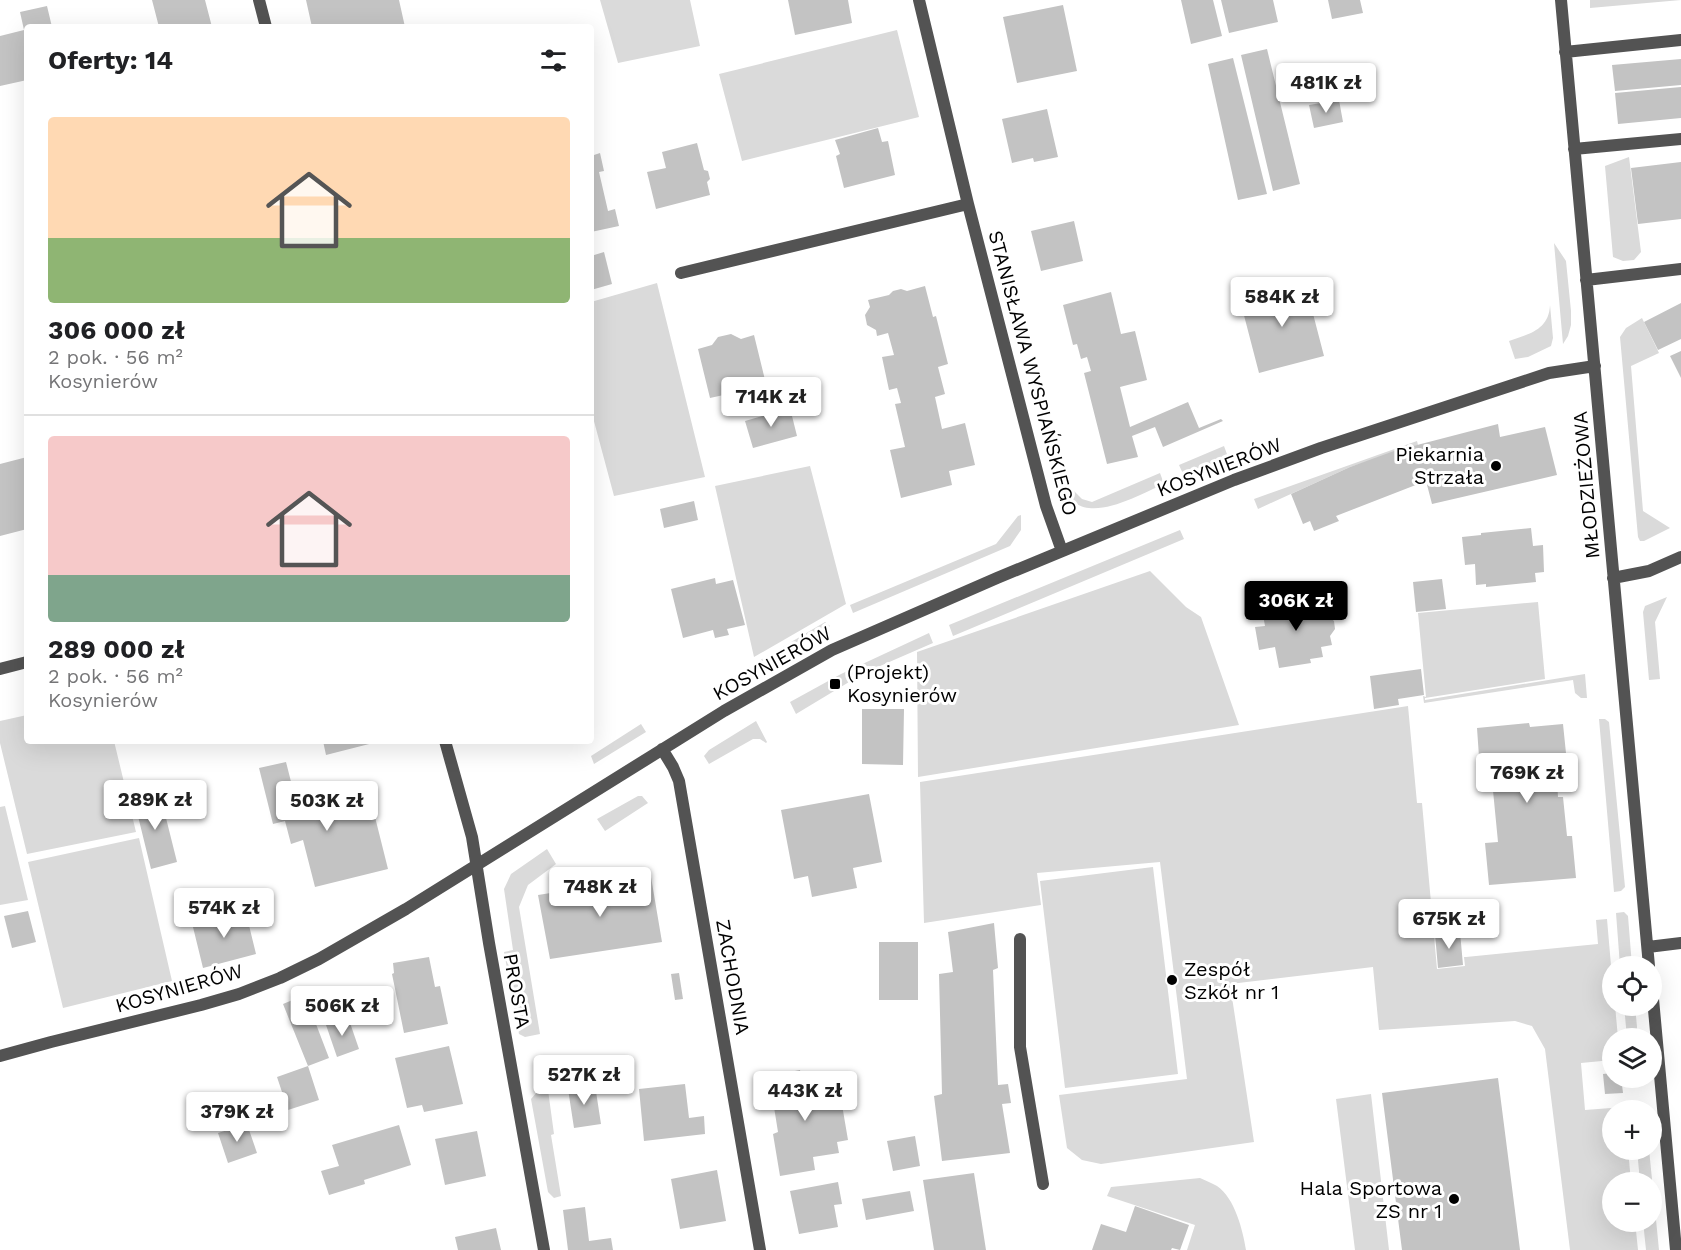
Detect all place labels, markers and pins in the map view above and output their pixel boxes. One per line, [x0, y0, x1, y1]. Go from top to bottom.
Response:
pin: 481K zł [1271, 63, 1381, 114]
pin: 584K zł [1227, 277, 1337, 328]
pin: 714K zł [716, 377, 826, 428]
place label: Piekarnia Strzała [1395, 442, 1484, 489]
marker: Piekarnia Strzała [1489, 459, 1503, 473]
pin: 306K zł [1241, 581, 1351, 632]
place label: (Projekt) Kosynierów [847, 660, 957, 707]
marker: (Projekt) Kosynierów [828, 677, 842, 691]
pin: 769K zł [1472, 753, 1582, 804]
pin: 289K zł [100, 780, 210, 831]
pin: 503K zł [272, 781, 382, 832]
pin: 748K zł [545, 867, 655, 918]
pin: 574K zł [169, 888, 279, 939]
pin: 675K zł [1394, 899, 1504, 950]
place label: Zespół Szkół nr 1 [1184, 957, 1279, 1004]
marker: Zespół Szkół nr 1 [1165, 973, 1179, 987]
pin: 506K zł [287, 986, 397, 1037]
pin: 527K zł [529, 1055, 639, 1106]
pin: 443K zł [750, 1071, 860, 1122]
pin: 379K zł [182, 1092, 292, 1143]
place label: Hala Sportowa ZS nr 1 [1300, 1176, 1442, 1223]
marker: Hala Sportowa ZS nr 1 [1447, 1192, 1461, 1206]

